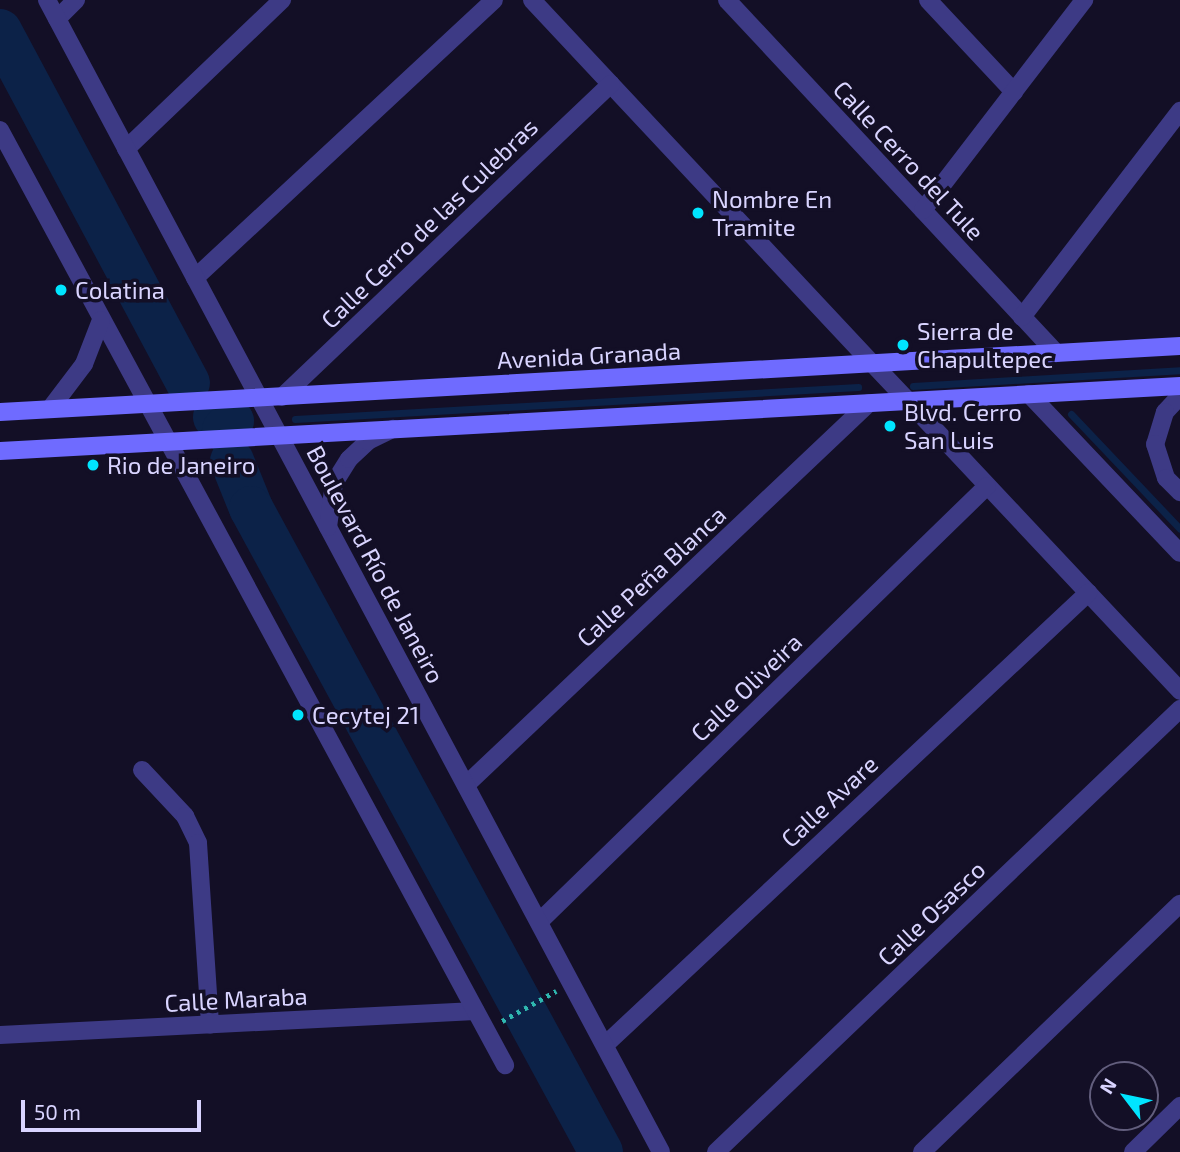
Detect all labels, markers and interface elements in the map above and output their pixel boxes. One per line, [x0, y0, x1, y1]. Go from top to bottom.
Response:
street label: Calle Cerro del Tule [827, 74, 991, 246]
street label: Calle Cerro de las Culebras [315, 112, 543, 334]
place label: Nombre En Tramite [712, 185, 832, 241]
marker: Nombre En Tramite [690, 205, 706, 221]
place label: Colatina [75, 276, 165, 304]
marker: Colatina [53, 282, 69, 298]
place label: Sierra de Chapultepec [917, 317, 1053, 373]
street label: Avenida Granada [496, 336, 682, 374]
marker: Sierra de Chapultepec [895, 337, 911, 353]
place label: Blvd. Cerro San Luis [904, 398, 1022, 454]
marker: Blvd. Cerro San Luis [882, 418, 898, 434]
street label: Boulevard Río de Janeiro [301, 440, 451, 688]
place label: Rio de Janeiro [107, 451, 256, 479]
marker: Rio de Janeiro [85, 457, 101, 473]
street label: Calle Peña Blanca [571, 500, 731, 652]
street label: Calle Oliveira [685, 627, 807, 747]
place label: Cecytej 21 [312, 701, 419, 729]
marker: Cecytej 21 [290, 707, 306, 723]
street label: Calle Avare [775, 749, 883, 853]
street label: Calle Osasco [871, 855, 991, 971]
street label: Calle Maraba [164, 981, 308, 1017]
north arrow [1089, 1061, 1159, 1131]
text: N [1094, 1074, 1121, 1098]
scale bar [24, 1086, 205, 1130]
text: 50 m [34, 1099, 81, 1124]

